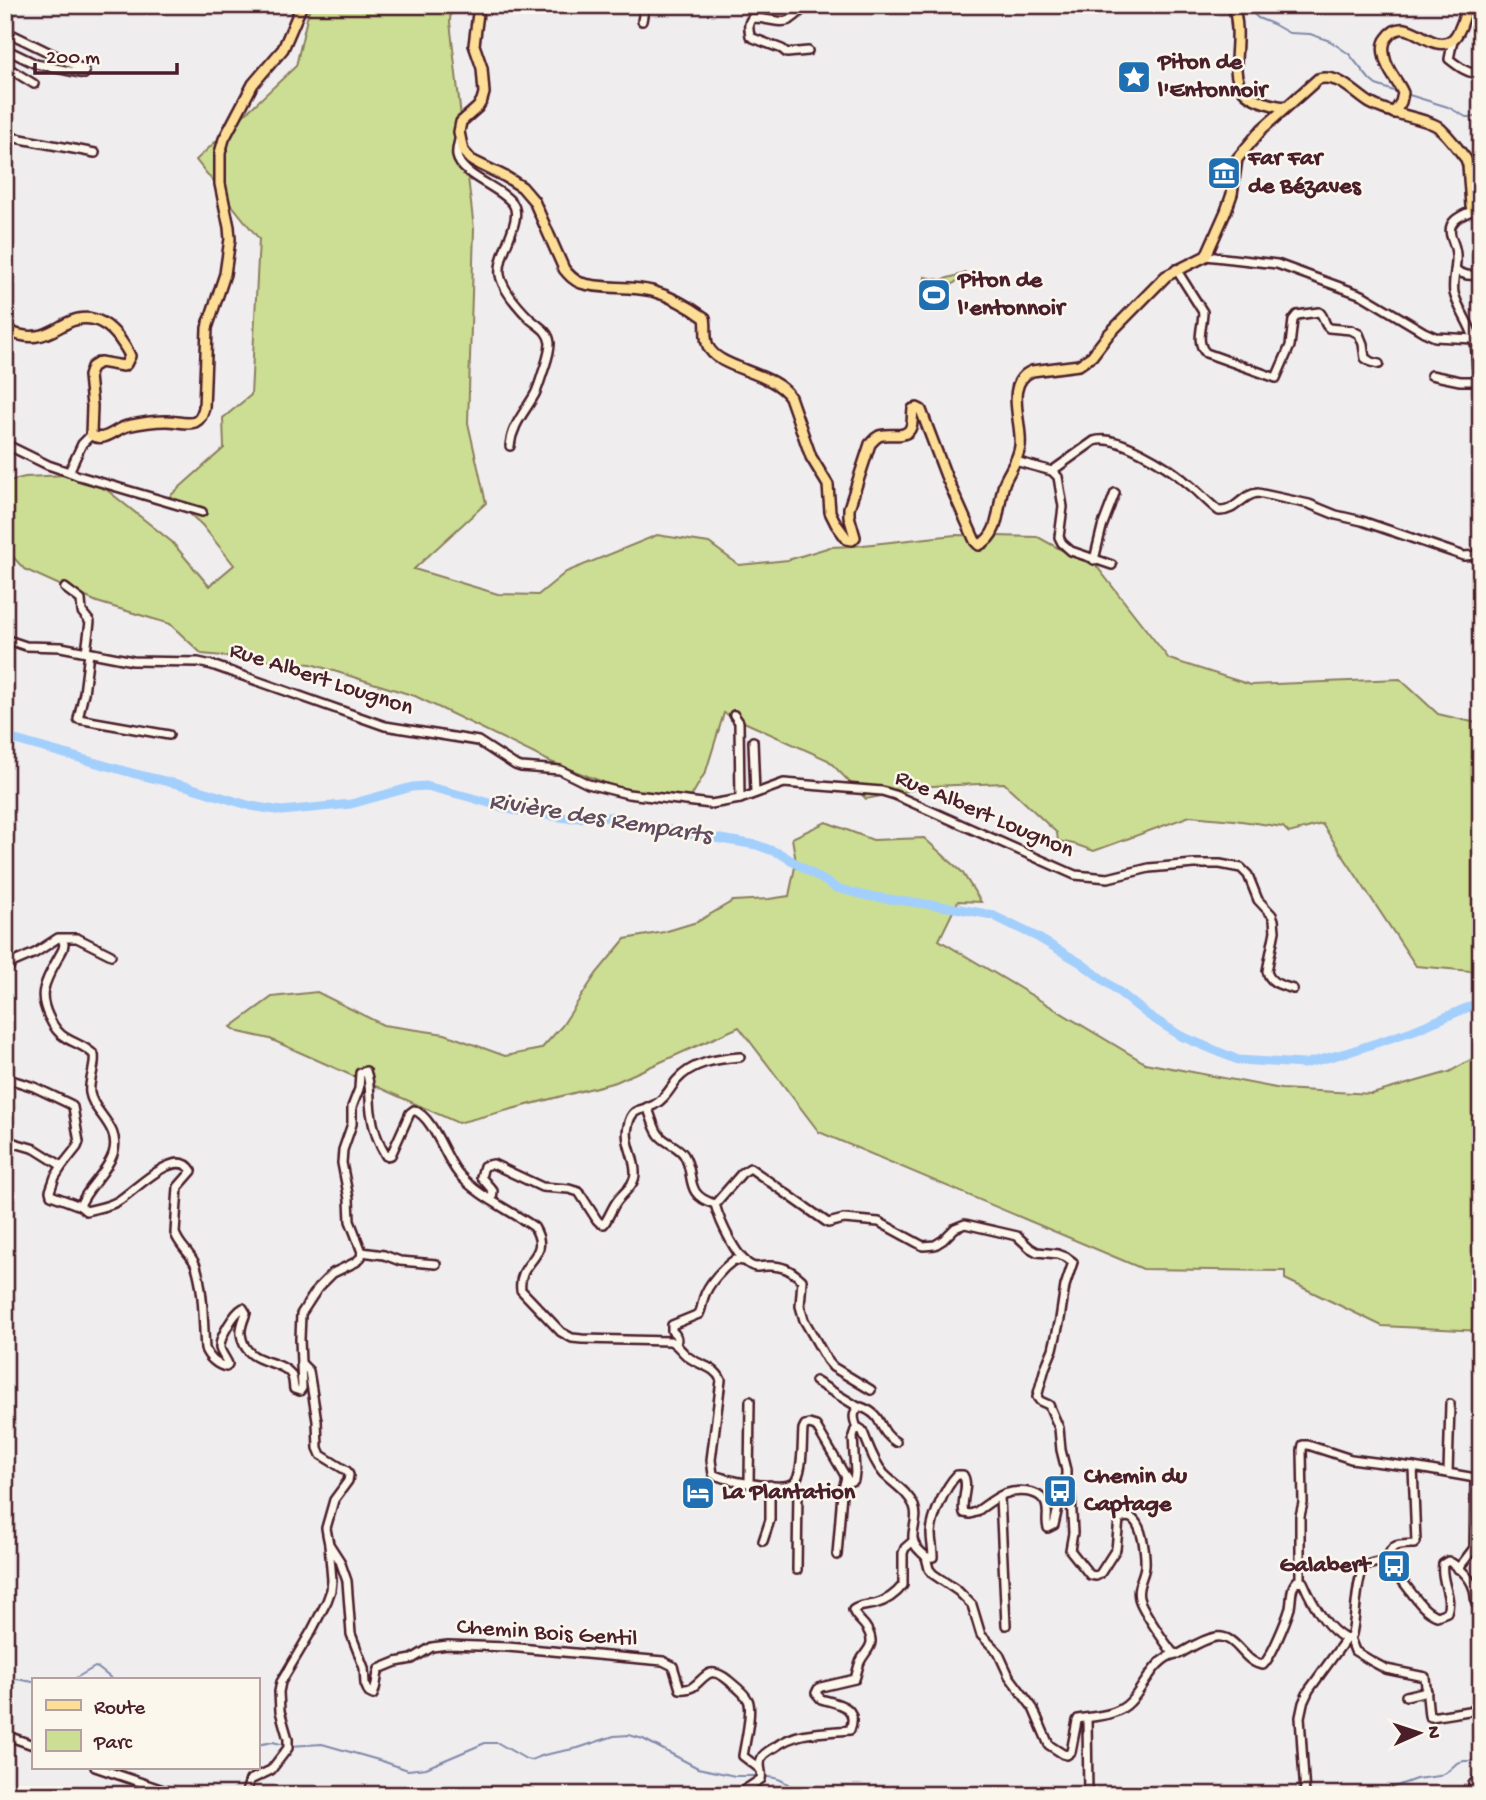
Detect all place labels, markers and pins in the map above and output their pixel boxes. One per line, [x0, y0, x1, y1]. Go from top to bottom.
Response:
place label: Piton de l'Entonnoir [1156, 49, 1269, 106]
place icon: Piton de l'Entonnoir [1115, 58, 1153, 96]
place label: Far Far de Bézaves [1247, 145, 1362, 202]
museum icon: Far Far de Bézaves [1205, 154, 1243, 192]
place label: Piton de l'entonnoir [956, 267, 1067, 324]
sports icon: Piton de l'entonnoir [915, 276, 953, 314]
place label: Chemin du Captage [1084, 1463, 1188, 1520]
bus stop icon: Chemin du Captage [1041, 1472, 1079, 1510]
hotel icon: La Plantation [679, 1474, 717, 1512]
place label: La Plantation [722, 1479, 856, 1508]
bus stop icon: Galabert [1375, 1547, 1413, 1585]
place label: Galabert [1280, 1552, 1372, 1581]

